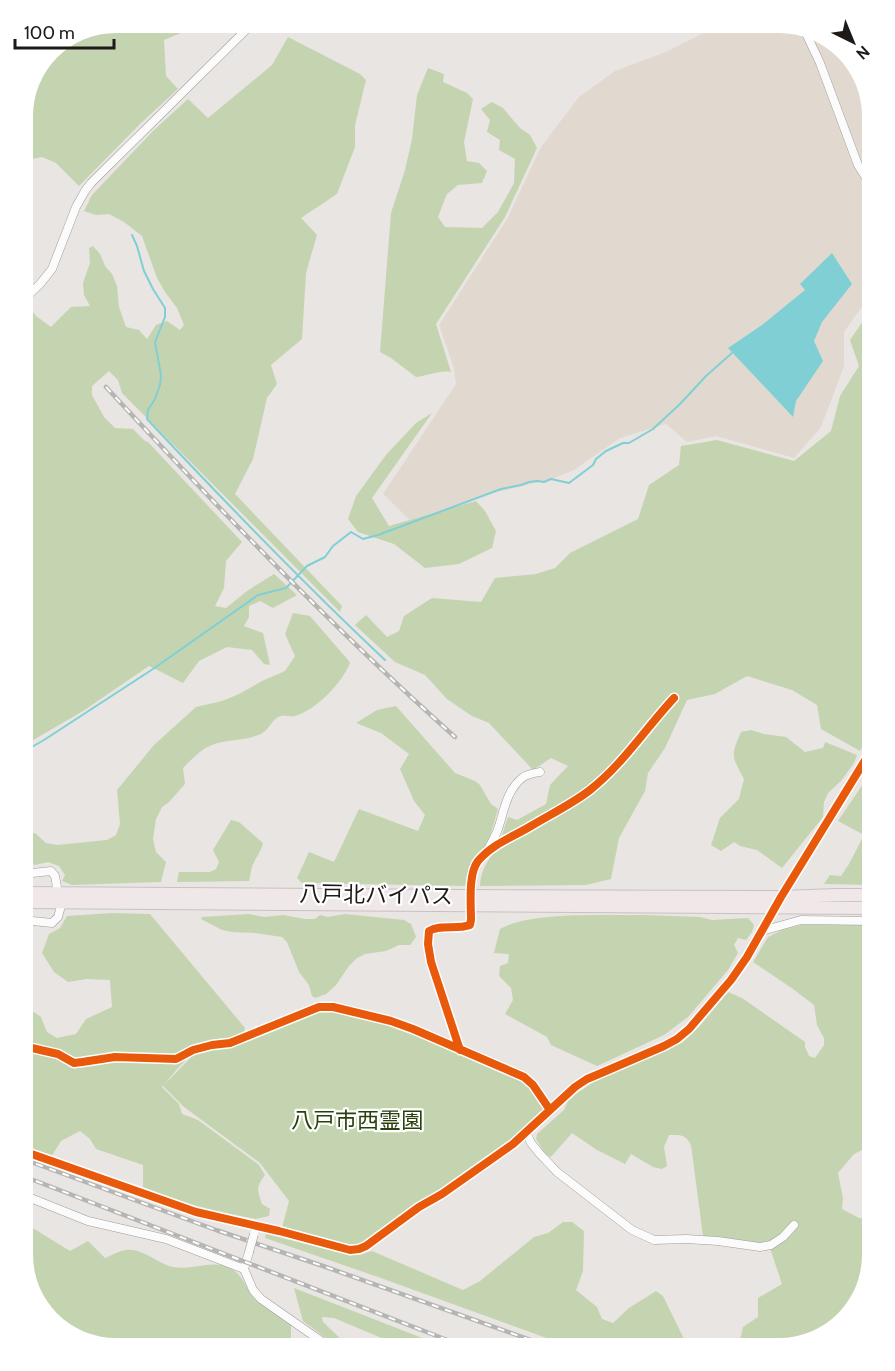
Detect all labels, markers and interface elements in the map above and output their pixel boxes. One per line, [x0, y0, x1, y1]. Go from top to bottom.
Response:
scale bar [15, 12, 114, 50]
north arrow [823, 12, 883, 72]
text: 100 m [24, 22, 75, 44]
text: N [852, 42, 874, 63]
street label: 八戸北バイパス [299, 880, 453, 910]
park label: 八戸市西霊園 [291, 1107, 423, 1134]

